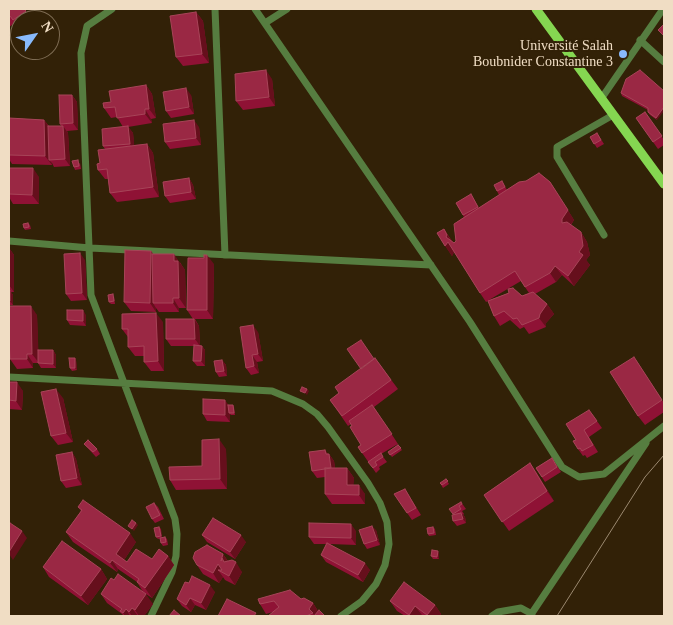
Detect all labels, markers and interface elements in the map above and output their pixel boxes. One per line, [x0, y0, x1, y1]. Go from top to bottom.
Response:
north arrow [10, 10, 60, 60]
text: N [38, 19, 56, 35]
place label: Université Salah Boubnider Constantine 3 [473, 38, 613, 70]
marker: Université Salah Boubnider Constantine 3 [617, 48, 629, 60]

